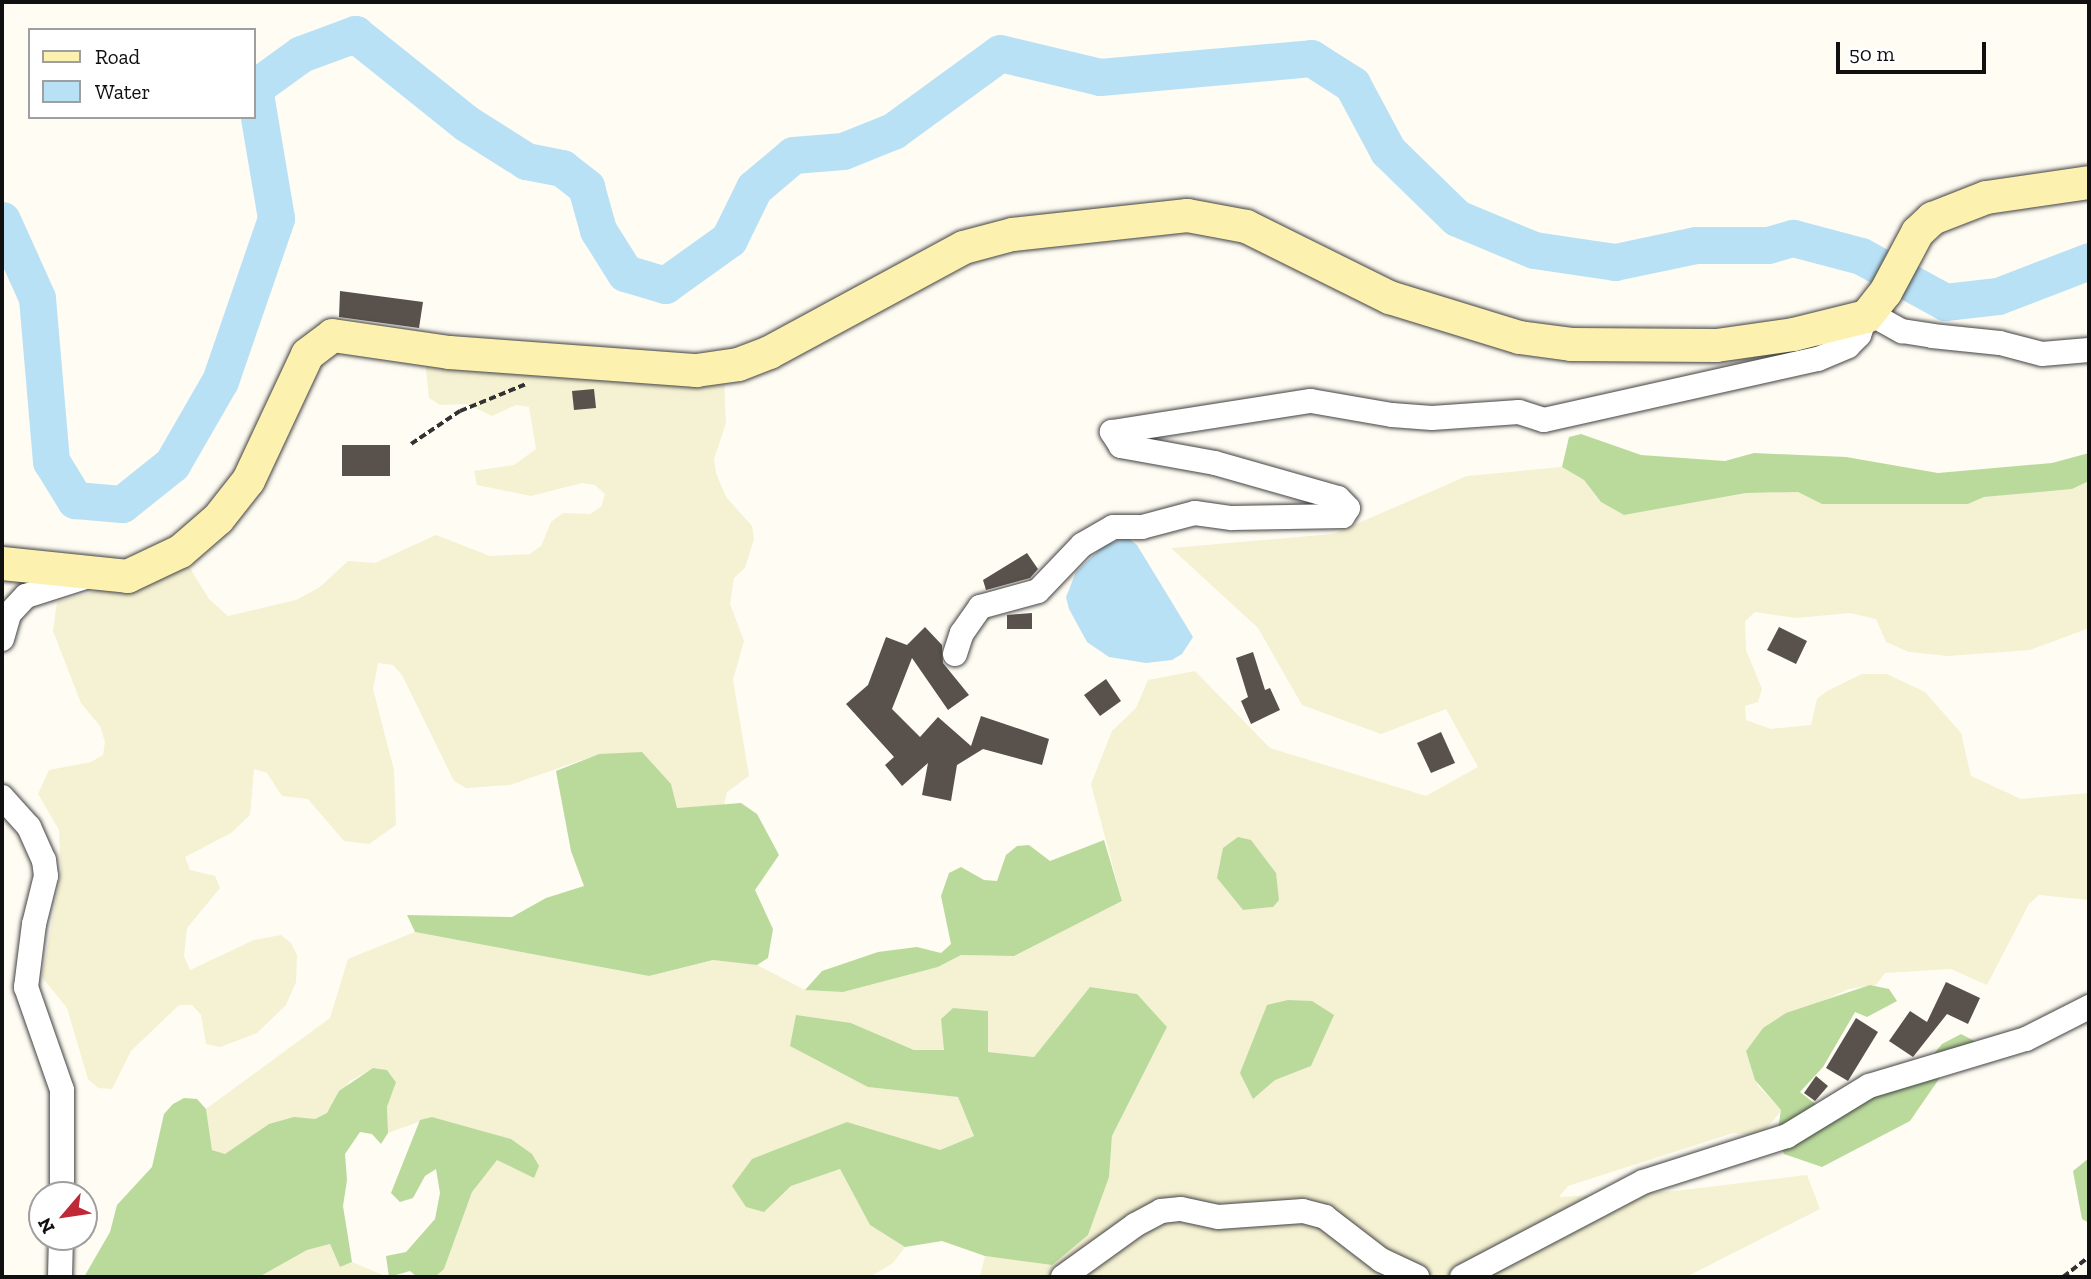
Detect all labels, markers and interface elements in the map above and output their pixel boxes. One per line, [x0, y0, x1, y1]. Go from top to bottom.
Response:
legend [28, 28, 256, 119]
scale bar [1839, 28, 1990, 72]
text: 50 m [1849, 41, 1895, 66]
text: Road [95, 44, 140, 69]
text: Water [95, 79, 150, 104]
north arrow [28, 1181, 98, 1251]
text: N [32, 1214, 60, 1237]

